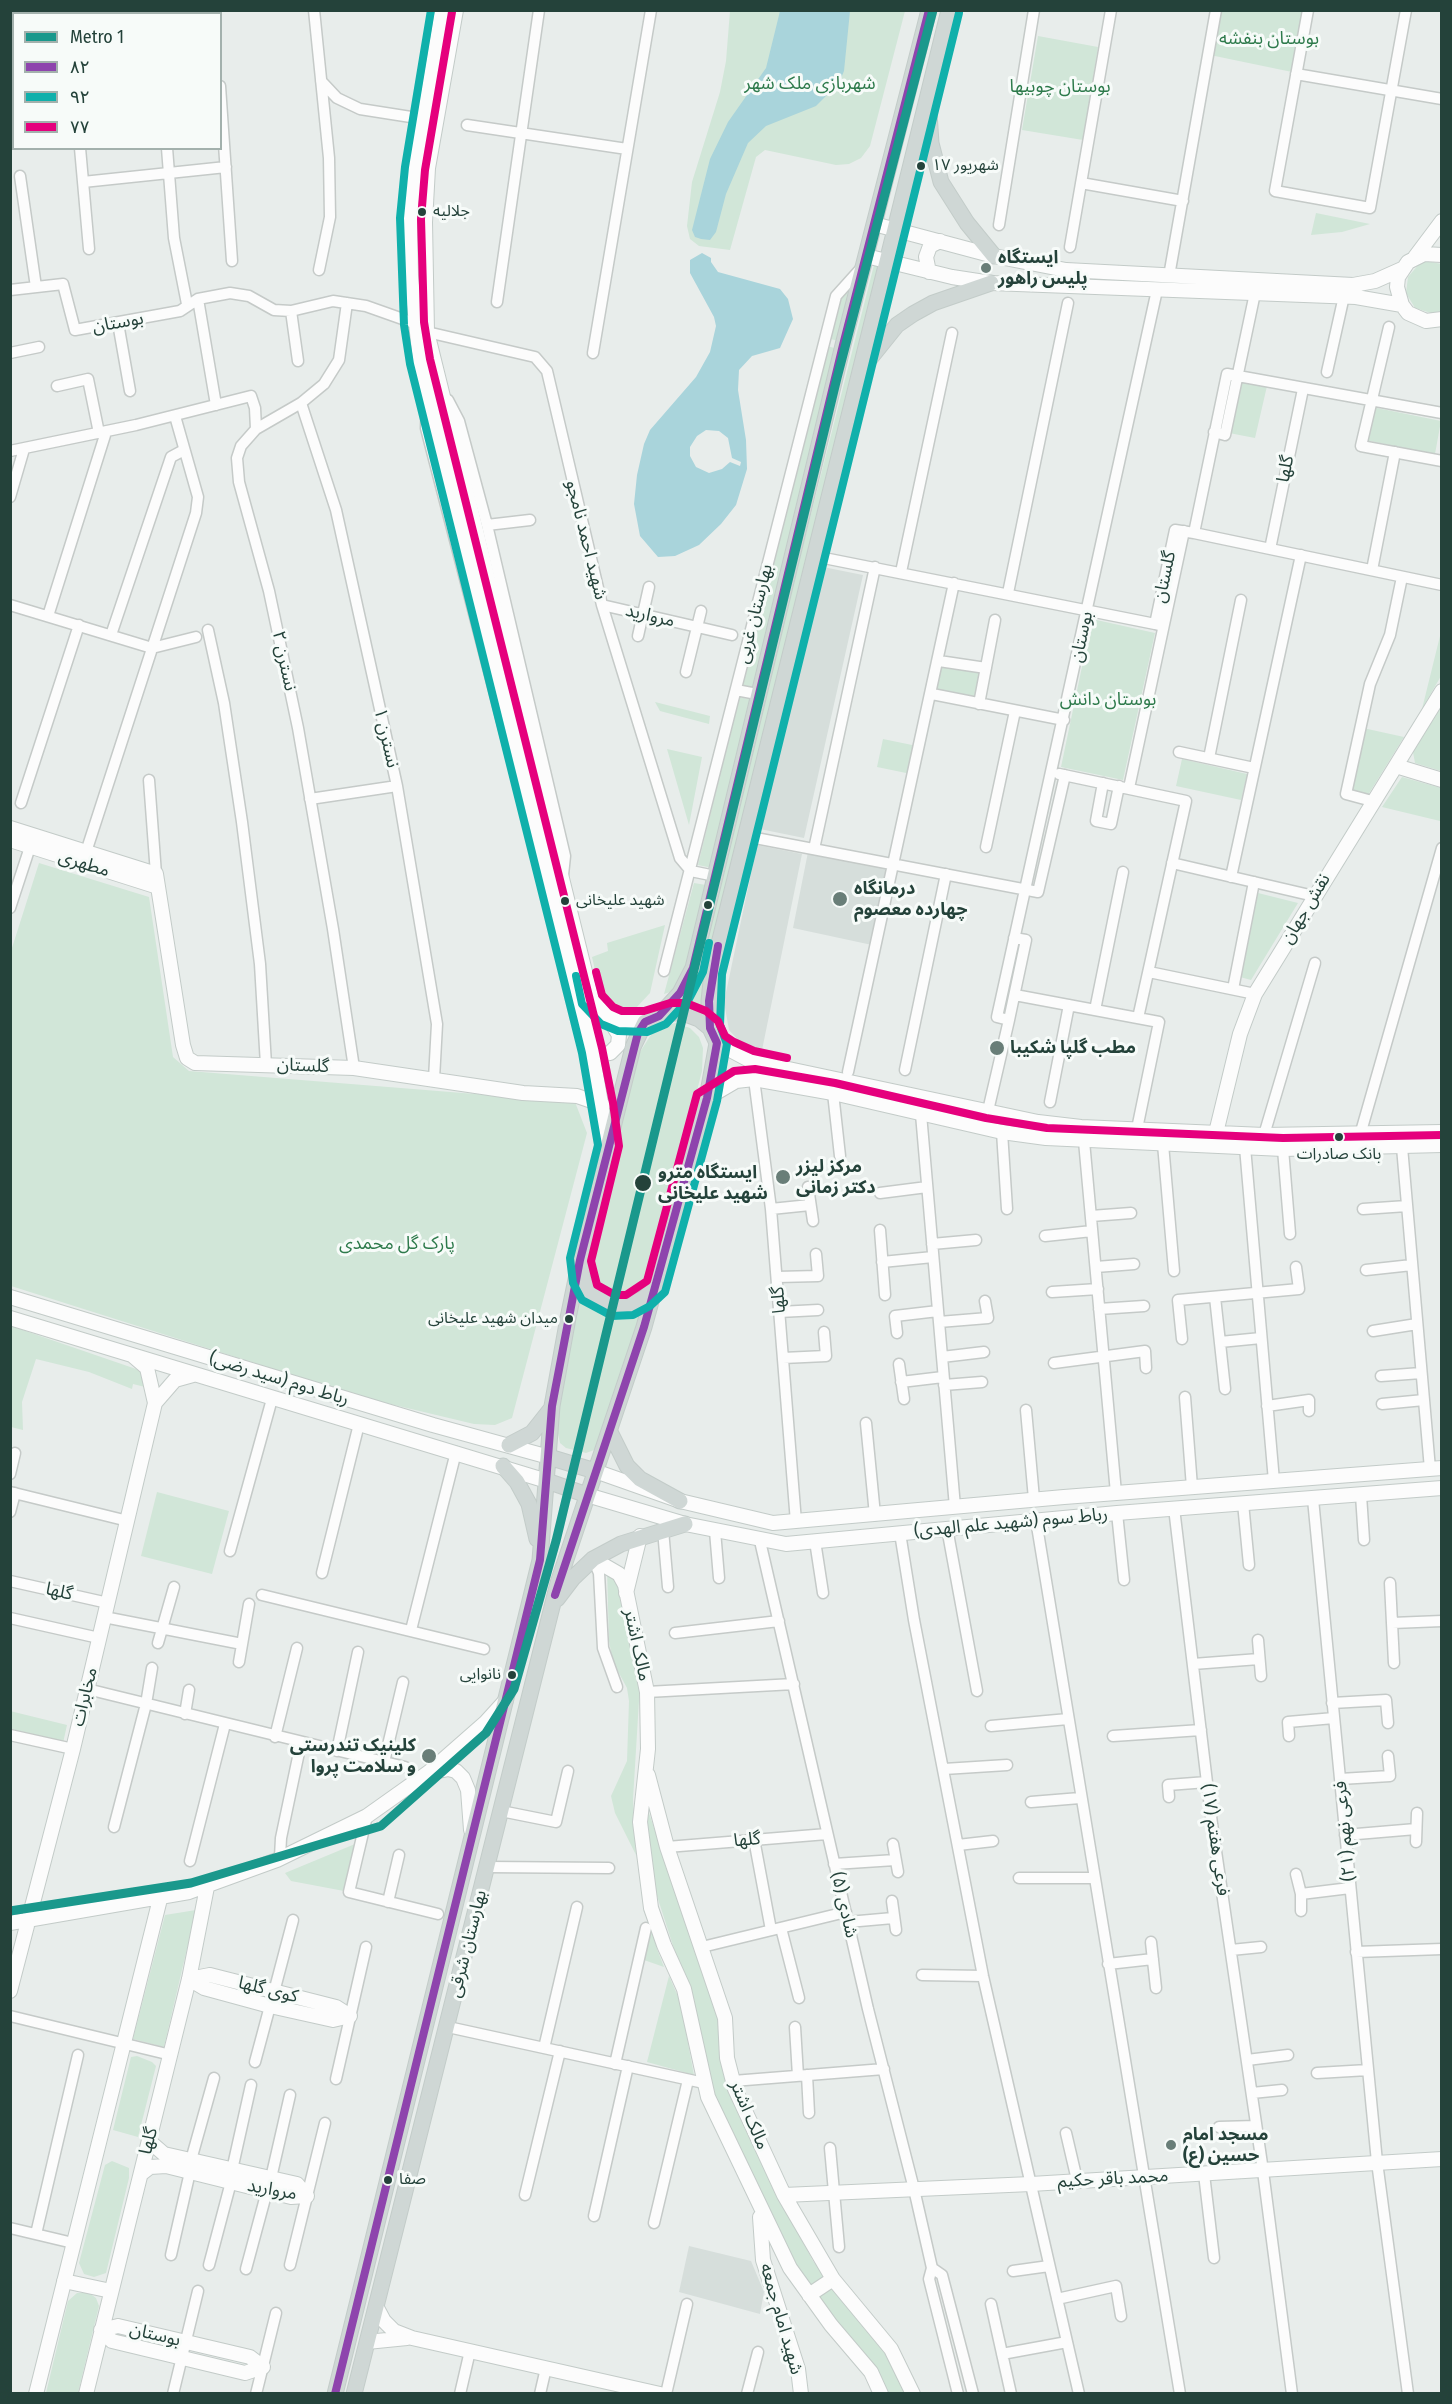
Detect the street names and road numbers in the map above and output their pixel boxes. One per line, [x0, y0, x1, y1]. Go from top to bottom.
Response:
street label: بوستان [91, 308, 145, 338]
street label: گلها [1273, 454, 1299, 484]
street label: شهید احمد نامجو [561, 478, 611, 602]
street label: گلستان [1149, 549, 1181, 605]
street label: بهارستان غربی [732, 562, 778, 666]
street label: مروارید [623, 600, 677, 632]
street label: بوستان [1066, 609, 1098, 665]
street label: نسترن ۲ [267, 629, 301, 693]
street label: نسترن ۱ [369, 706, 403, 770]
street label: مطهری [56, 846, 112, 882]
street label: نقش جهان [1277, 870, 1335, 948]
street label: گلستان [276, 1054, 330, 1078]
street label: گلها [767, 1286, 791, 1314]
street label: رباط دوم (سید رضی) [207, 1347, 351, 1411]
street label: رباط سوم (شهید علم الهدی) [913, 1504, 1109, 1542]
street label: گلها [43, 1578, 75, 1606]
street label: مالک اشتر [619, 1607, 655, 1683]
street label: مخابرات [67, 1665, 103, 1729]
street label: فرعی نهم (۲۱) [1330, 1780, 1360, 1882]
street label: فرعی هفتم (۱۷) [1196, 1783, 1234, 1897]
street label: گلها [733, 1828, 761, 1852]
street label: شادی (۵) [826, 1870, 862, 1940]
street label: بهارستان شرقی [444, 1888, 492, 2000]
street label: کوی گلها [236, 1972, 300, 2008]
street label: مالک اشتر [725, 2077, 773, 2153]
street label: گلها [135, 2125, 163, 2157]
street label: محمد باقر حکیم [1057, 2165, 1169, 2193]
street label: مروارید [246, 2175, 298, 2205]
street label: شهید امام جمعه [755, 2261, 807, 2377]
street label: بوستان [127, 2319, 183, 2351]

